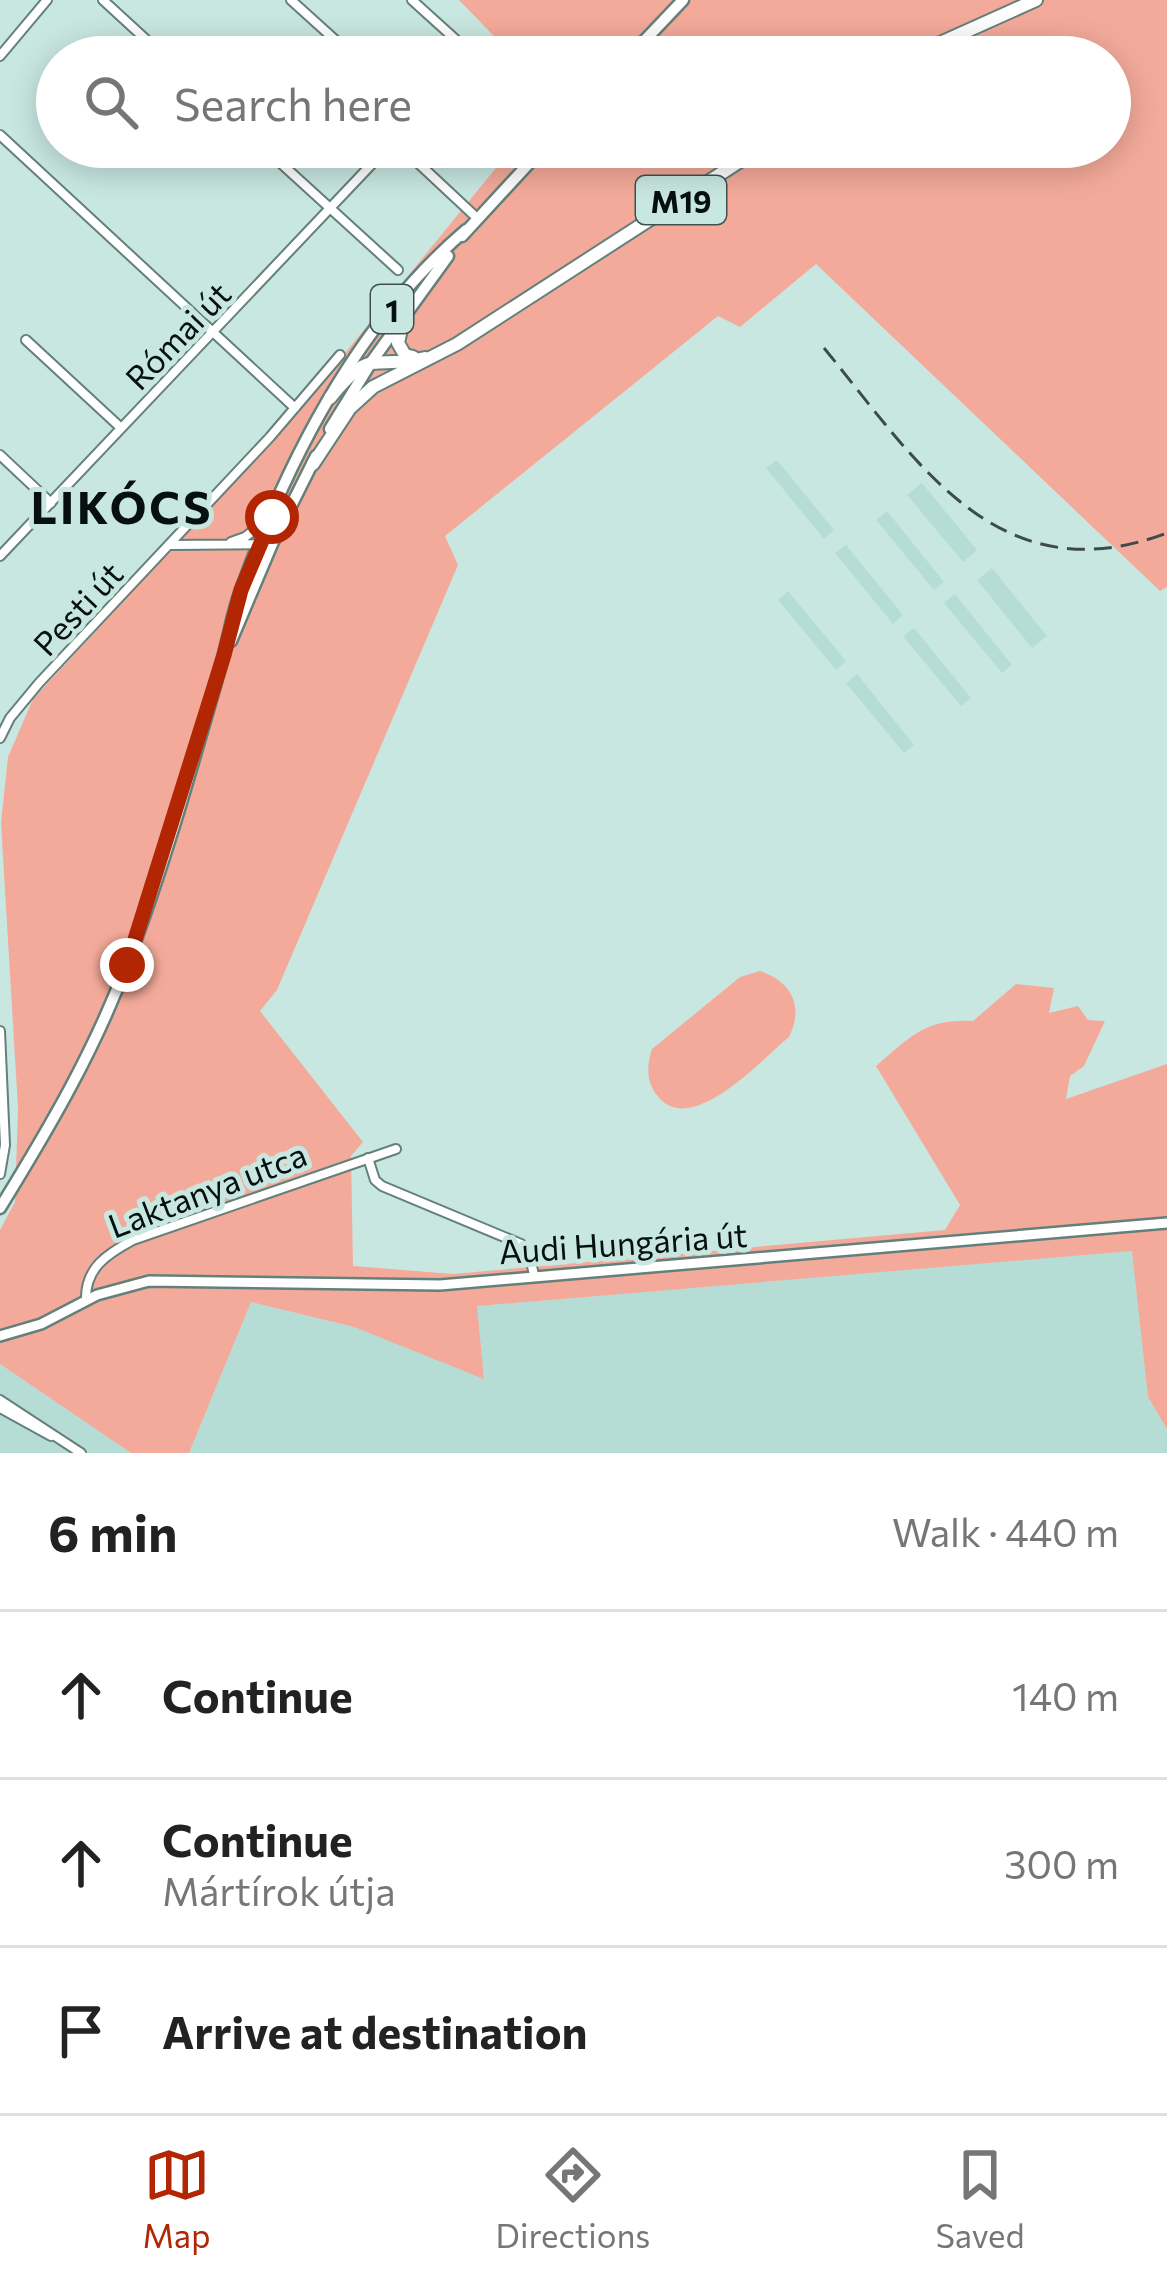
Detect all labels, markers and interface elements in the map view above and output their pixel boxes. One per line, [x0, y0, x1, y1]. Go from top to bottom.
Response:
search box [36, 36, 1131, 168]
icon: search [78, 69, 144, 135]
text: Search here [174, 75, 412, 130]
road number: M19 [636, 176, 726, 224]
street label: Római út [116, 273, 238, 397]
road number: 1 [371, 285, 413, 333]
district label: LIKÓCS [31, 478, 213, 533]
route start [245, 490, 299, 544]
street label: Pesti út [24, 553, 130, 663]
route end [100, 938, 154, 992]
street label: Laktanya utca [102, 1132, 312, 1246]
street label: Audi Hungária út [497, 1213, 749, 1271]
text: 6 min [48, 1500, 177, 1563]
text: Walk · 440 m [892, 1507, 1119, 1555]
icon: ahead [48, 1662, 114, 1728]
text: Continue [162, 1667, 353, 1722]
text: 140 m [1012, 1671, 1119, 1719]
text: Continue [162, 1811, 353, 1866]
icon: ahead [48, 1830, 114, 1896]
text: 300 m [1004, 1839, 1119, 1887]
text: Mártírok útja [162, 1866, 396, 1914]
icon: arrive [48, 1998, 114, 2064]
text: Arrive at destination [162, 2003, 588, 2058]
tab: Map [143, 2142, 211, 2255]
tab: Directions [496, 2142, 650, 2255]
tab: Saved [935, 2142, 1024, 2255]

